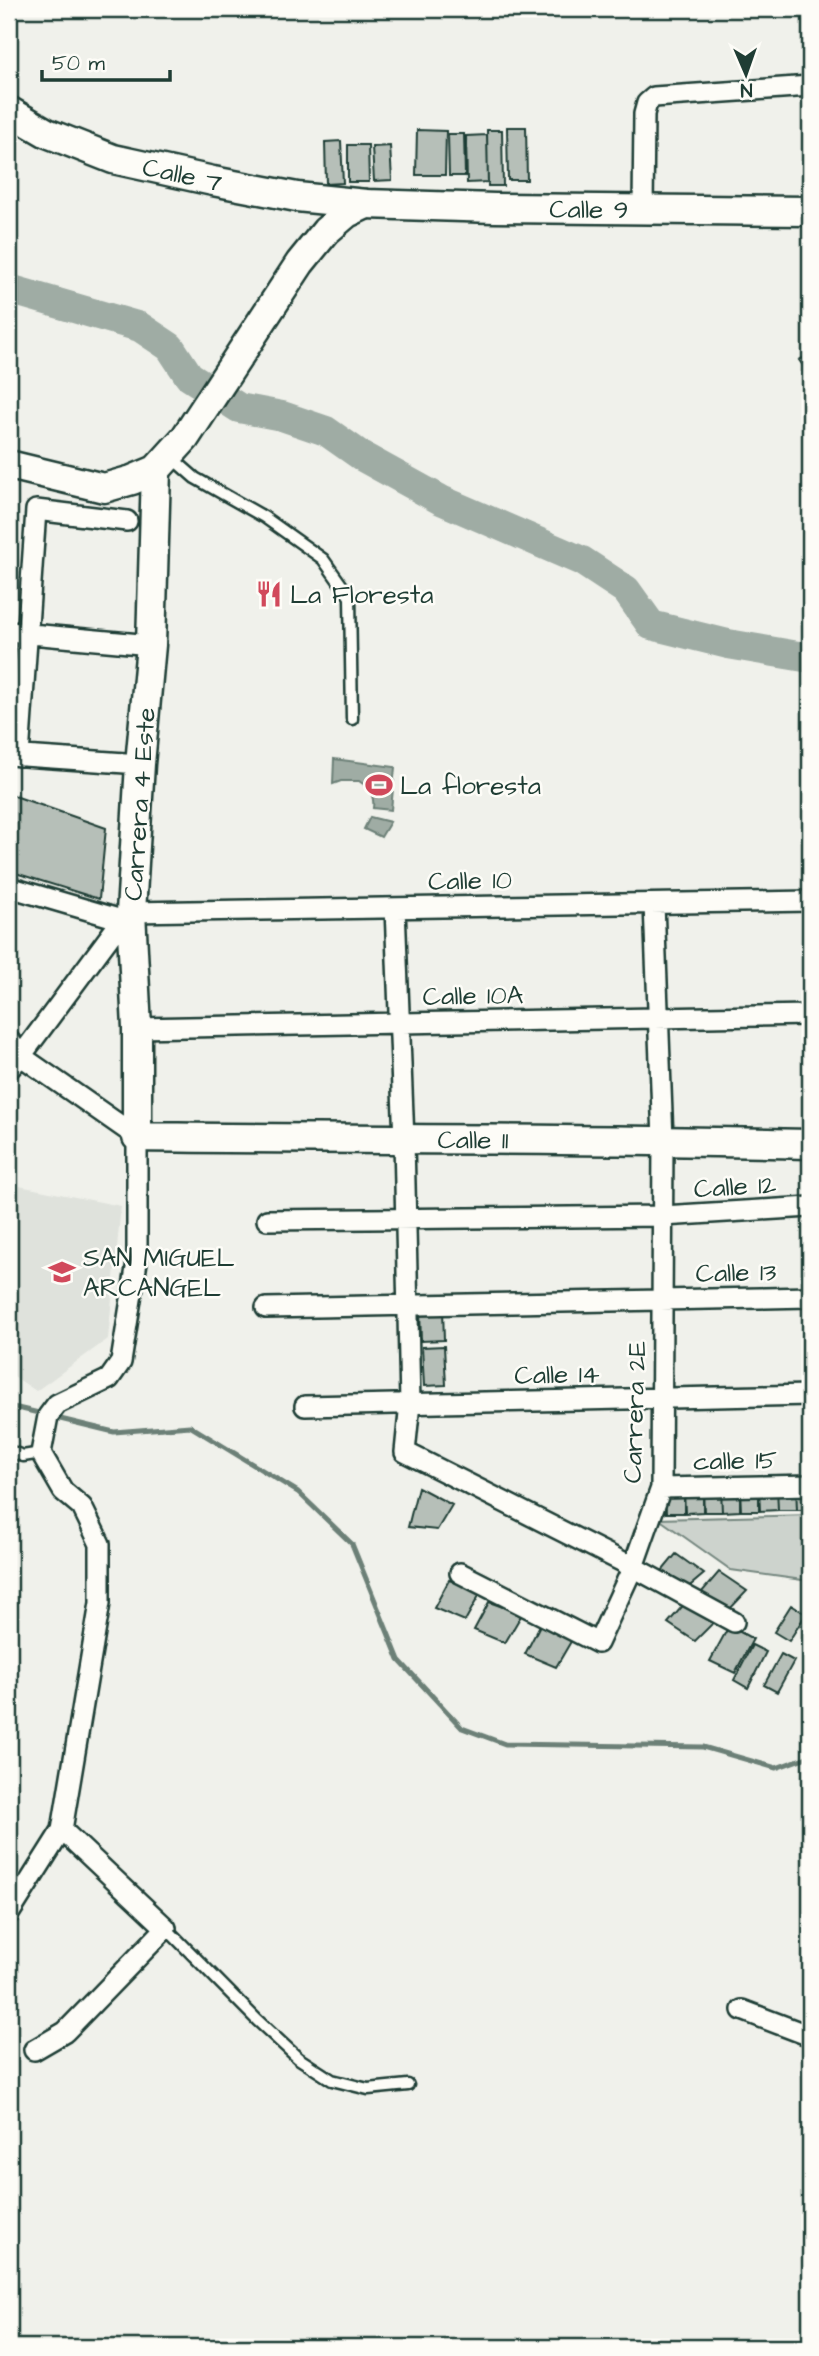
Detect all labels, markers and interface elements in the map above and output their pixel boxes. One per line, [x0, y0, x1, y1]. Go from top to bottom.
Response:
scale bar [42, 38, 170, 82]
north arrow [710, 38, 780, 108]
text: 50 m [52, 49, 106, 78]
text: N [740, 76, 753, 103]
street label: Calle 7 [139, 149, 225, 201]
street label: Calle 9 [549, 192, 629, 228]
place label: La Floresta [290, 577, 434, 613]
restaurant icon: La Floresta [254, 579, 284, 609]
street label: Carrera 4 Este [115, 706, 165, 902]
place label: La floresta [400, 768, 541, 804]
sports icon: La floresta [364, 770, 394, 800]
street label: Calle 10 [428, 862, 512, 900]
street label: Calle 10A [422, 977, 524, 1015]
street label: Calle 11 [437, 1122, 509, 1159]
street label: Calle 12 [693, 1167, 777, 1207]
place label: SAN MIGUEL ARCANGEL [83, 1240, 235, 1306]
street label: Calle 13 [695, 1254, 777, 1292]
school or university icon: SAN MIGUEL ARCANGEL [47, 1257, 77, 1287]
street label: Carrera 2E [615, 1340, 655, 1484]
street label: Calle 14 [514, 1356, 600, 1394]
street label: calle 15 [693, 1442, 777, 1480]

